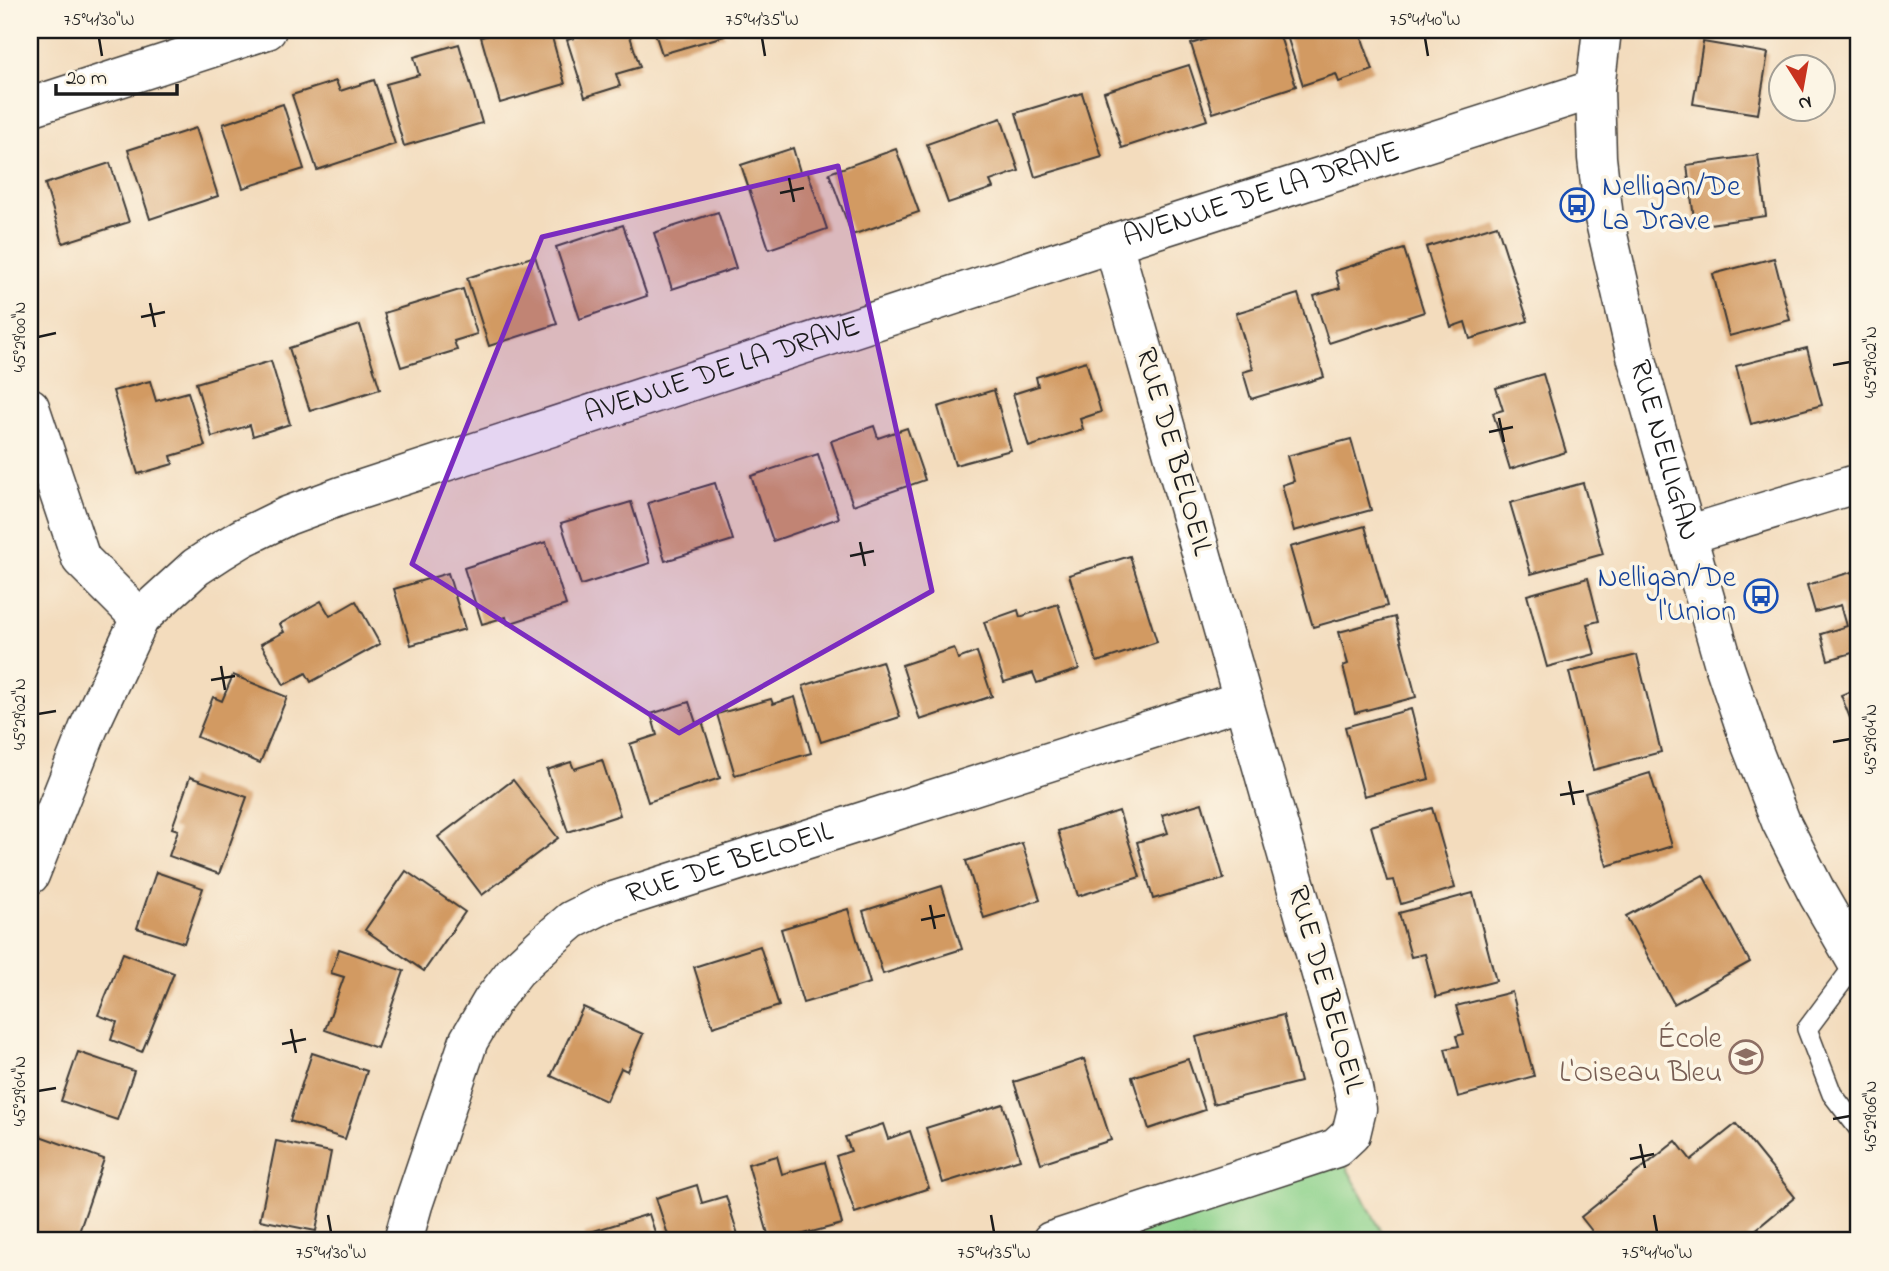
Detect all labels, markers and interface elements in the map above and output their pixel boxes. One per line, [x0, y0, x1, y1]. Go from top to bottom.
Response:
text: 75°41'30"W [64, 8, 135, 34]
text: 75°41'35"W [725, 8, 799, 34]
text: 75°41'40"W [1390, 8, 1461, 34]
scale bar [56, 52, 177, 96]
north arrow [1766, 52, 1836, 122]
text: 20 m [66, 64, 107, 94]
text: N [1796, 88, 1814, 117]
street label: AVENUE DE LA DRAVE [1118, 131, 1406, 260]
place label: Nelligan/De La Drave [1602, 166, 1741, 244]
bus stop icon: Nelligan/De La Drave [1558, 186, 1596, 224]
text: 45°29'00"N [8, 302, 34, 372]
street label: AVENUE DE LA DRAVE [579, 305, 866, 437]
text: 45°29'02"N [1859, 326, 1885, 398]
street label: RUE DE BELOEIL [1122, 343, 1224, 562]
street label: RUE NELLIGAN [1616, 355, 1710, 546]
place label: Nelligan/De l'Union [1598, 557, 1737, 635]
bus stop icon: Nelligan/De l'Union [1742, 577, 1780, 615]
text: 45°29'02"N [8, 678, 34, 750]
text: 45°29'04"N [1859, 704, 1885, 774]
street label: RUE DE BELOEIL [621, 810, 840, 917]
street label: RUE DE BELOEIL [1274, 881, 1376, 1100]
place label: École L'Oiseau Bleu [1559, 1018, 1723, 1096]
school or university icon: École L'Oiseau Bleu [1727, 1038, 1765, 1076]
text: 45°29'04"N [8, 1056, 34, 1126]
text: 45°29'06"N [1859, 1081, 1885, 1151]
text: 75°41'30"W [296, 1241, 367, 1267]
text: 75°41'35"W [957, 1241, 1031, 1267]
text: 75°41'40"W [1622, 1241, 1693, 1267]

